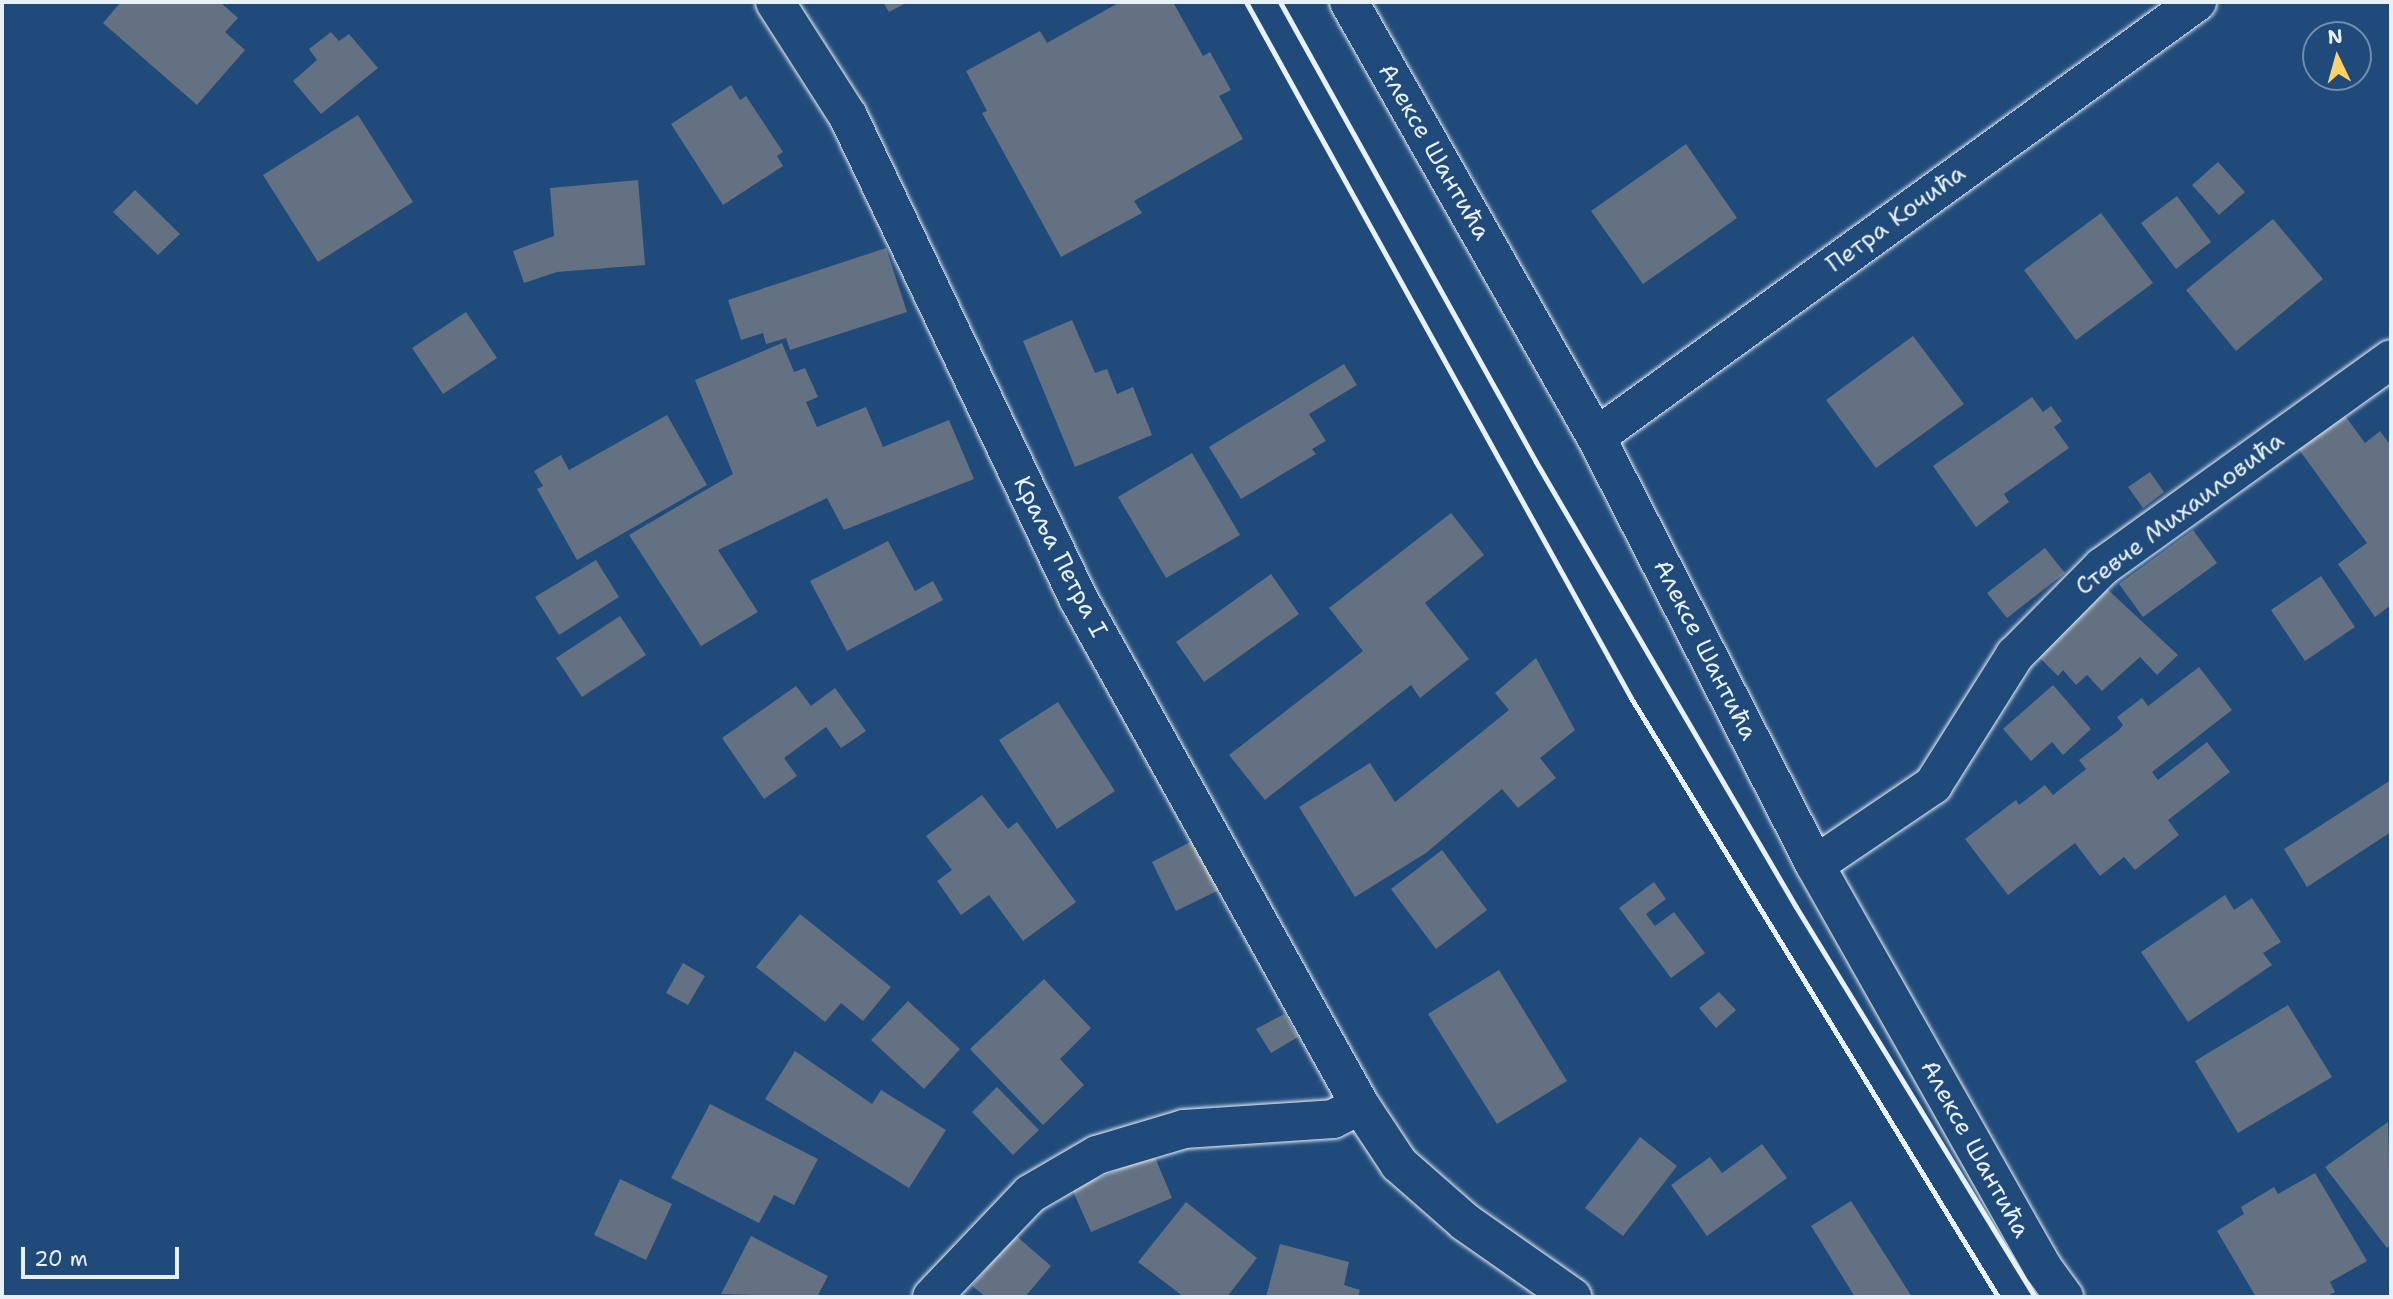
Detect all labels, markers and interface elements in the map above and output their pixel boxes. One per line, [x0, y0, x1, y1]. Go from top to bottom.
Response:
north arrow [2302, 21, 2372, 91]
text: N [2327, 23, 2344, 50]
street label: Алексе Шантића [1372, 59, 1496, 245]
street label: Петра Кочића [1821, 159, 1971, 279]
street label: Стевче Михаиловића [2070, 426, 2290, 602]
street label: Краља Петра I [1007, 472, 1113, 642]
street label: Алексе Шантића [1647, 555, 1763, 745]
street label: Алексе Шантића [1914, 1055, 2036, 1243]
scale bar [24, 1232, 182, 1276]
text: 20 m [34, 1245, 88, 1273]

